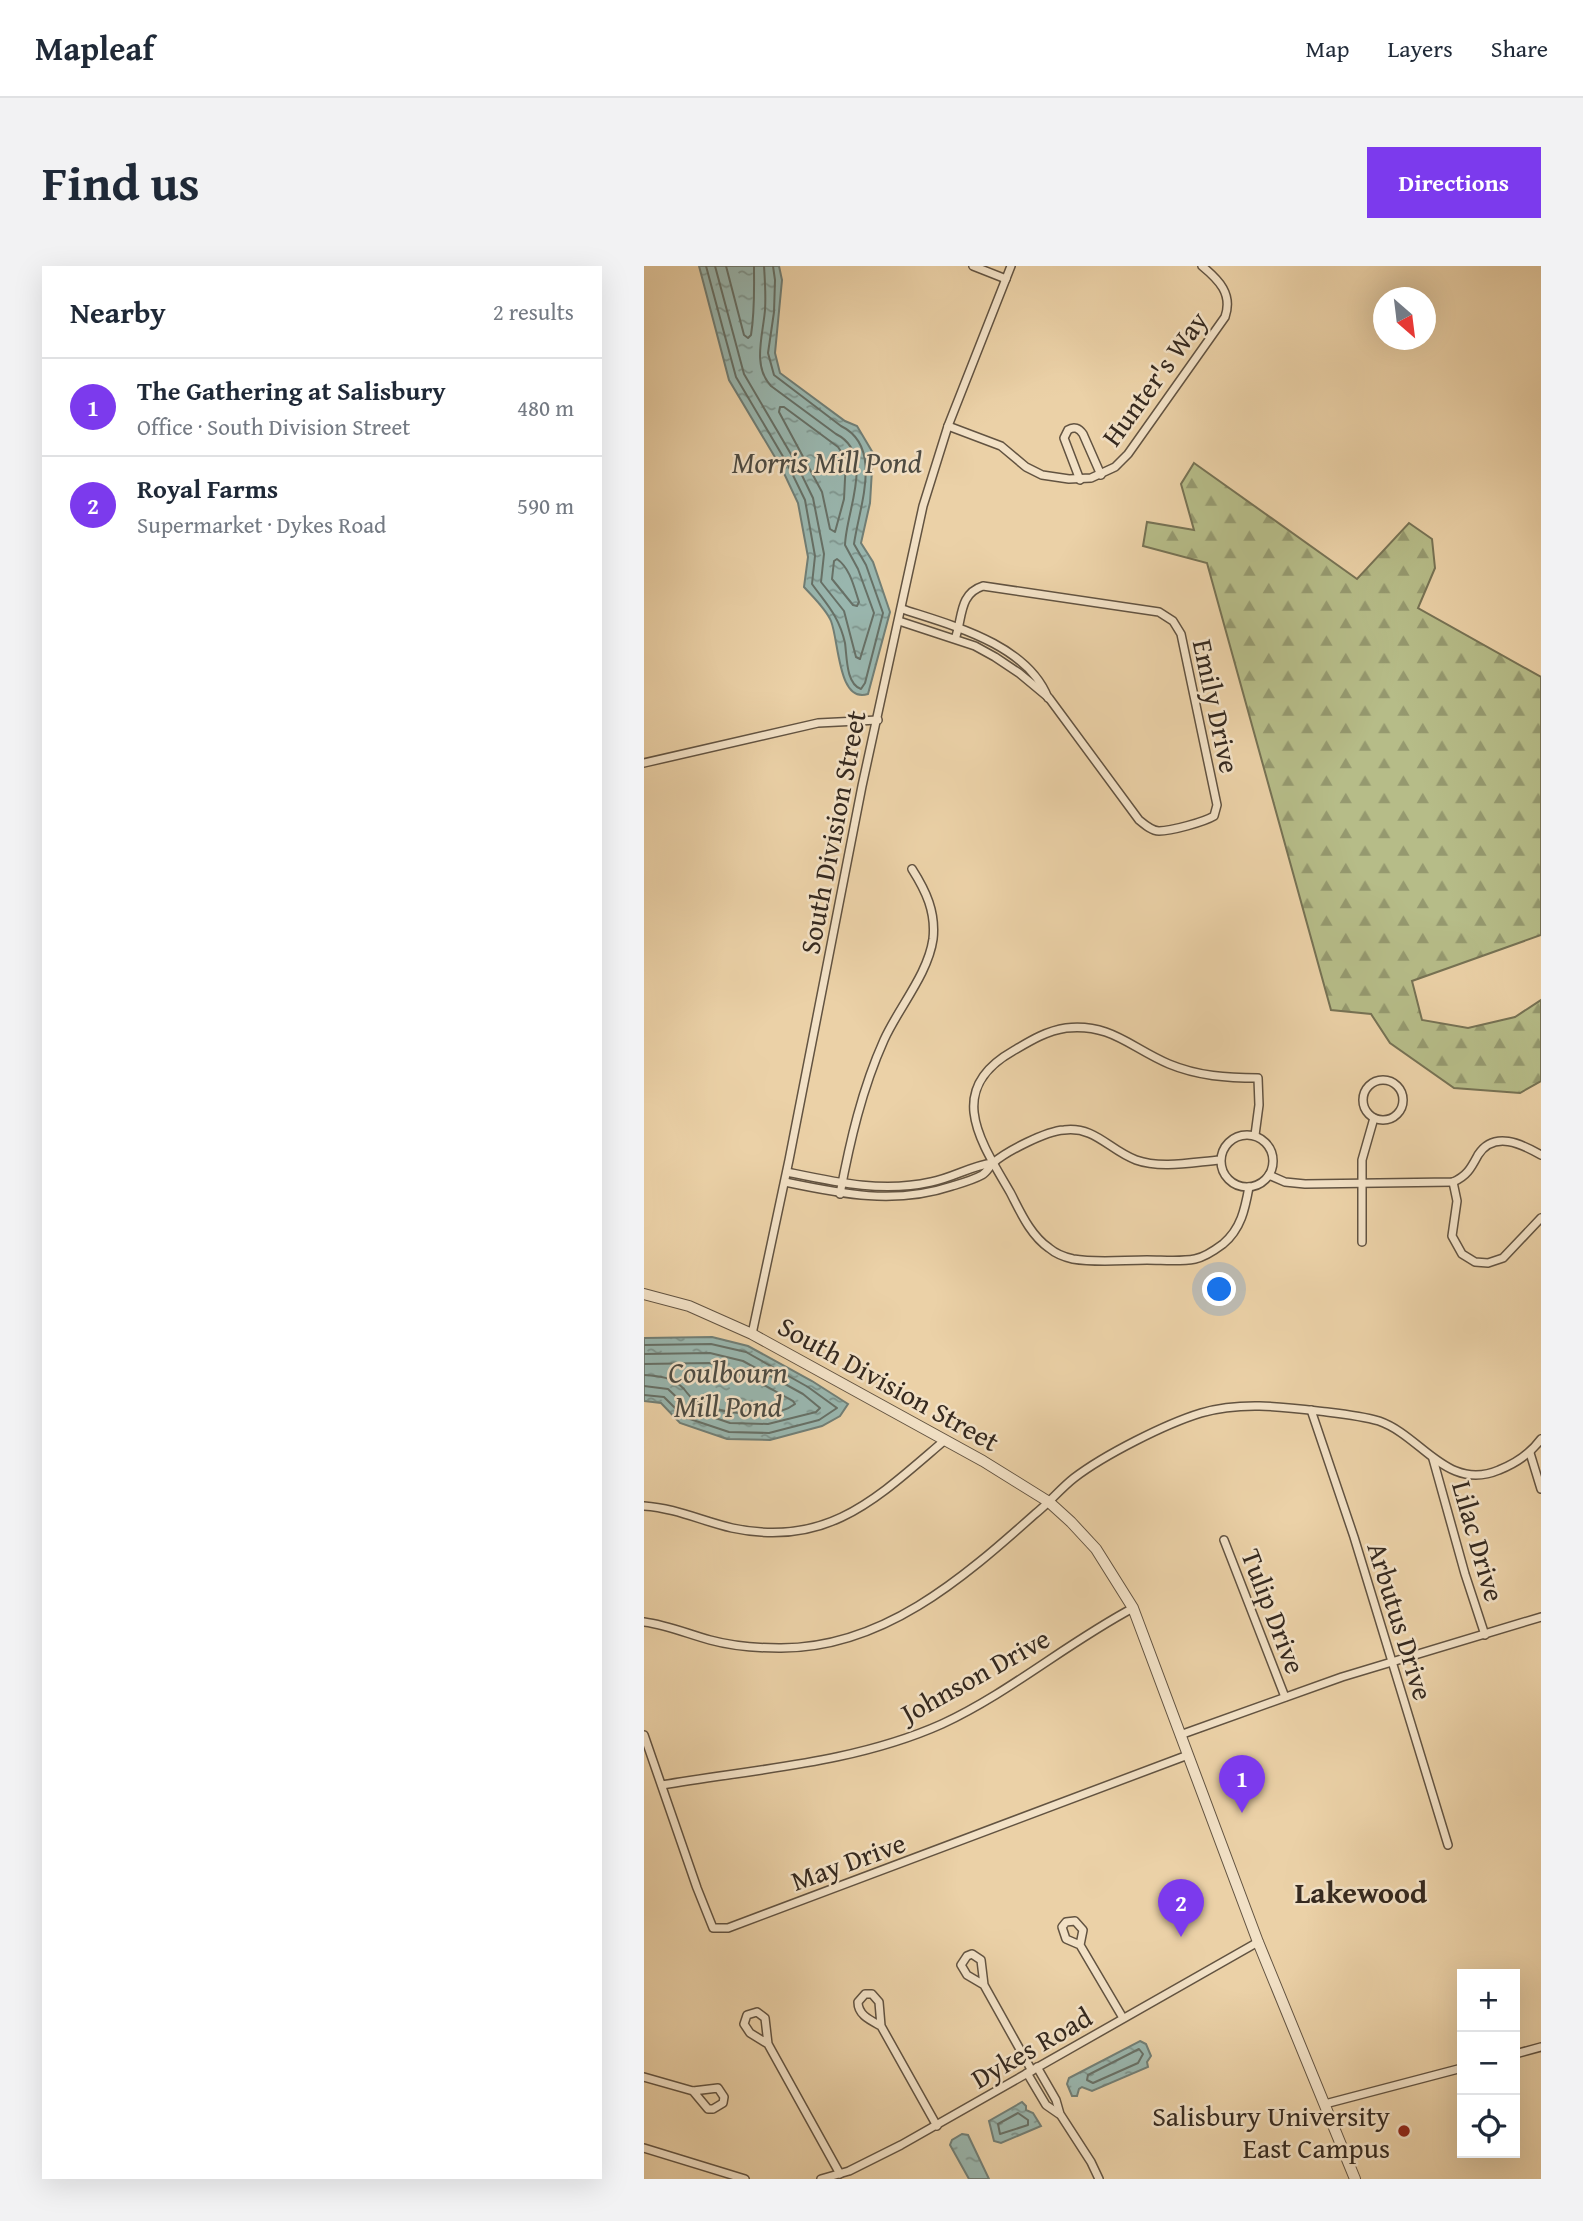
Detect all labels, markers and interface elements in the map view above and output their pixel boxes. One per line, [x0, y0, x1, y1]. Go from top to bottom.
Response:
text: Mapleaf [35, 24, 154, 72]
text: Map [1306, 31, 1349, 66]
text: Layers [1387, 31, 1453, 66]
text: Share [1491, 31, 1548, 66]
text: Find us [42, 146, 200, 218]
button: Directions [1367, 147, 1541, 218]
north arrow [1373, 287, 1436, 350]
text: Nearby [70, 290, 166, 334]
text: 2 results [493, 295, 574, 328]
street label: Hunter's Way [1091, 302, 1217, 454]
text: The Gathering at Salisbury [137, 371, 446, 410]
text: 1 [87, 391, 99, 424]
text: 480 m [517, 391, 574, 424]
text: Office · South Division Street [137, 410, 410, 443]
water label: Morris Mill Pond [732, 440, 922, 484]
text: Royal Farms [137, 469, 278, 508]
text: 2 [87, 489, 99, 522]
text: 590 m [517, 489, 574, 522]
text: Supermarket · Dykes Road [137, 508, 386, 541]
street label: Emily Drive [1183, 635, 1251, 777]
street label: South Division Street [788, 706, 876, 957]
your location [1202, 1272, 1236, 1306]
street label: South Division Street [771, 1305, 1007, 1461]
water label: Coulbourn Mill Pond [668, 1350, 788, 1428]
street label: Lilac Drive [1442, 1476, 1516, 1606]
street label: Arbutus Drive [1358, 1537, 1444, 1705]
street label: Tulip Drive [1231, 1543, 1317, 1679]
street label: Johnson Drive [890, 1617, 1057, 1734]
pin: 1 [1219, 1755, 1265, 1813]
street label: May Drive [785, 1821, 911, 1901]
district label: Lakewood [1295, 1870, 1428, 1914]
pin: 2 [1158, 1879, 1204, 1937]
map controls [1457, 1969, 1520, 2158]
button: + [1457, 1969, 1520, 2032]
street label: Dykes Road [963, 1996, 1099, 2098]
button: − [1457, 2032, 1520, 2095]
place label: Salisbury University East Campus [1152, 2095, 1390, 2168]
button: locate [1457, 2095, 1520, 2158]
marker: Salisbury University East Campus [1396, 2123, 1412, 2139]

